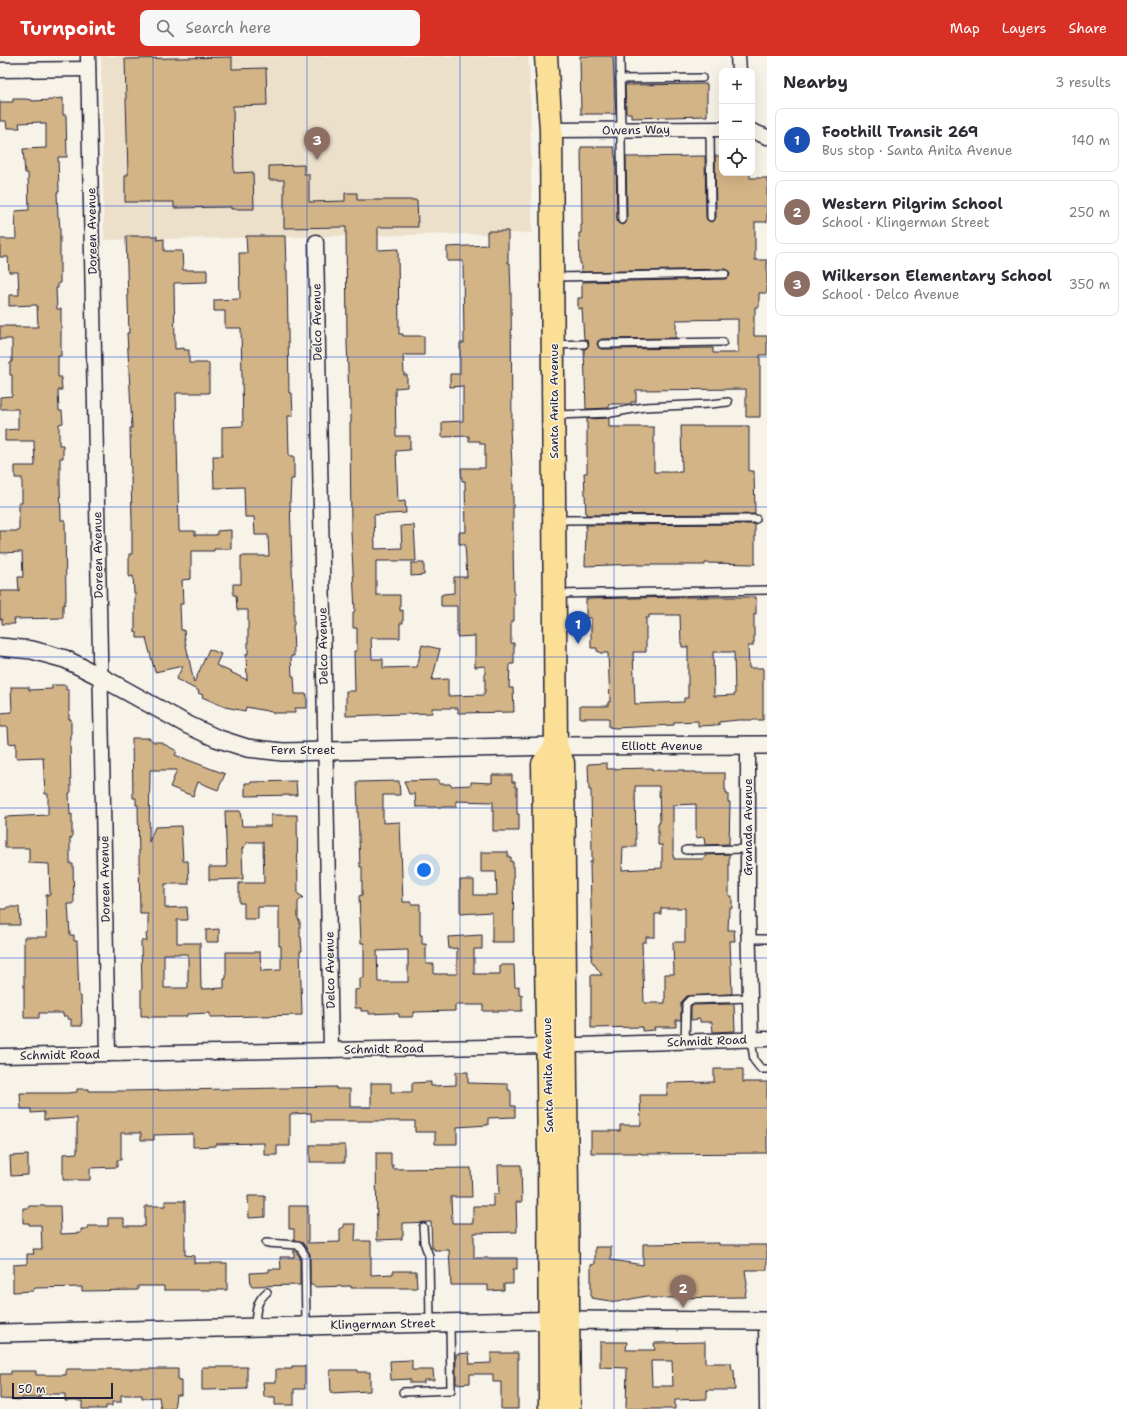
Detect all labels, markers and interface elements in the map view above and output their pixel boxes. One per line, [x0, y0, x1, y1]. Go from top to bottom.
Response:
search box [140, 10, 420, 46]
text: Turnpoint [20, 16, 116, 41]
icon: search [154, 17, 176, 39]
text: Search here [186, 18, 271, 38]
text: Map [950, 19, 980, 37]
text: Layers [1002, 19, 1046, 37]
text: Share [1068, 19, 1107, 37]
map controls [719, 68, 755, 176]
button: + [719, 68, 755, 104]
text: Nearby [783, 71, 848, 93]
text: 3 results [1055, 74, 1111, 91]
button: − [719, 104, 755, 140]
street label: Owens Way [602, 121, 670, 139]
text: Foothill Transit 269 [822, 122, 978, 142]
pin: 3 [304, 127, 330, 160]
text: 1 [794, 132, 800, 149]
text: 140 m [1071, 132, 1110, 149]
button: locate [719, 140, 755, 176]
text: Bus stop · Santa Anita Avenue [822, 142, 1012, 159]
street label: Doreen Avenue [83, 187, 101, 275]
text: Western Pilgrim School [822, 194, 1003, 214]
text: 2 [792, 204, 802, 221]
text: 250 m [1069, 204, 1110, 221]
text: School · Klingerman Street [822, 214, 989, 231]
text: Wilkerson Elementary School [822, 266, 1052, 286]
text: 3 [792, 276, 802, 293]
text: 350 m [1069, 276, 1110, 293]
street label: Delco Avenue [308, 283, 326, 361]
text: School · Delco Avenue [822, 286, 959, 303]
street label: Santa Anita Avenue [546, 343, 562, 459]
street label: Doreen Avenue [89, 511, 107, 599]
street label: Delco Avenue [314, 607, 332, 685]
pin: 1 [565, 611, 591, 644]
street label: Elliott Avenue [621, 738, 703, 754]
street label: Fern Street [271, 742, 335, 758]
street label: Granada Avenue [740, 778, 756, 876]
street label: Doreen Avenue [96, 835, 114, 923]
your location [414, 860, 434, 880]
street label: Delco Avenue [321, 931, 339, 1009]
street label: Santa Anita Avenue [539, 1017, 557, 1133]
street label: Schmidt Road [667, 1032, 748, 1050]
street label: Schmidt Road [344, 1040, 425, 1058]
street label: Schmidt Road [20, 1046, 101, 1064]
pin: 2 [670, 1275, 696, 1308]
street label: Klingerman Street [330, 1315, 436, 1333]
scale bar [12, 1381, 113, 1400]
text: 50 m [18, 1382, 46, 1397]

